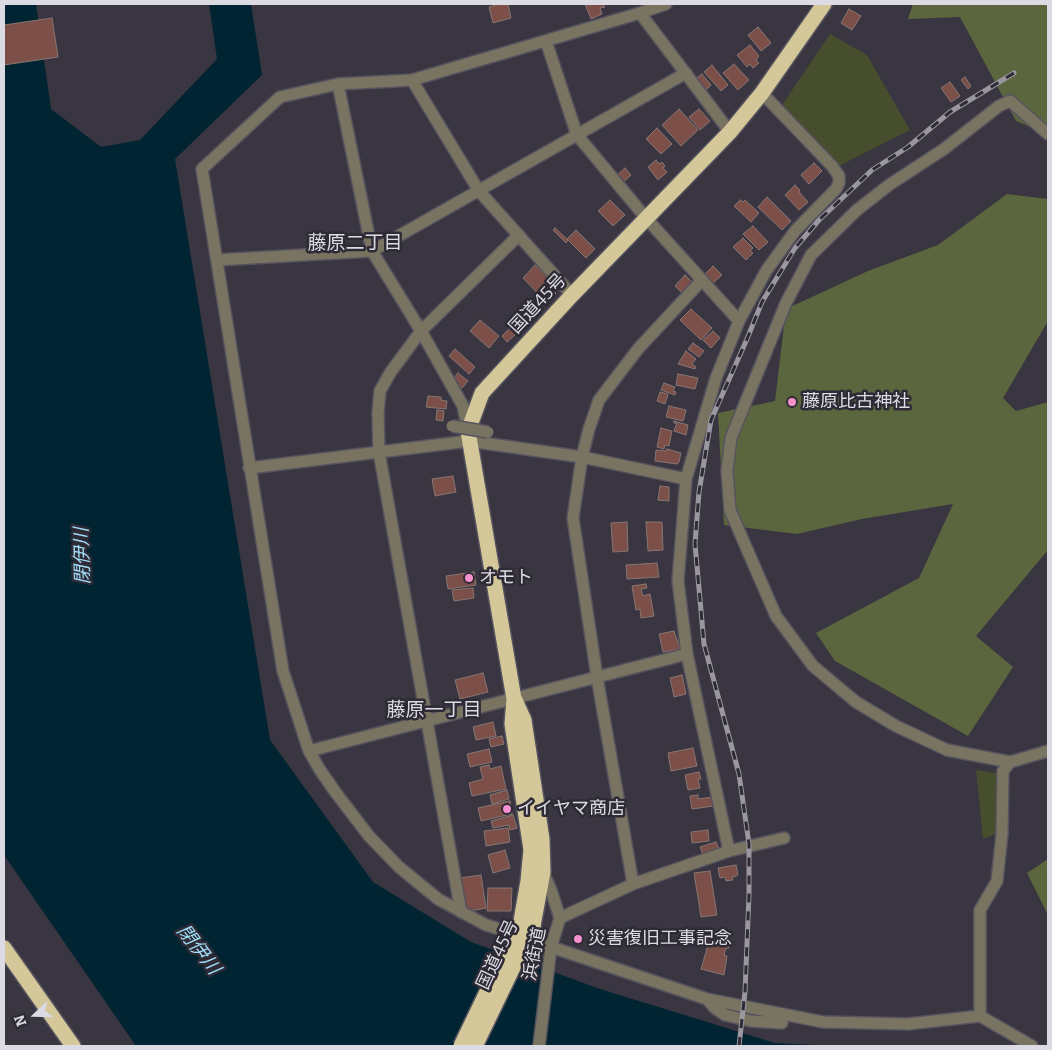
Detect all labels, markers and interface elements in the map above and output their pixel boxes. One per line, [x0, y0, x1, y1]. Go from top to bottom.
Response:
district label: 藤原二丁目 [308, 233, 402, 255]
street label: 国道45号 [505, 270, 571, 338]
place label: 藤原比古神社 [802, 391, 910, 413]
marker: 藤原比古神社 [786, 396, 798, 408]
water label: 閉伊川 [71, 527, 95, 585]
place label: オモト [479, 567, 533, 589]
marker: オモト [463, 572, 475, 584]
district label: 藤原一丁目 [387, 700, 481, 722]
place label: イイヤマ商店 [517, 798, 625, 820]
marker: イイヤマ商店 [501, 803, 513, 815]
street label: 国道45号 [473, 917, 523, 993]
water label: 閉伊川 [171, 921, 225, 979]
street label: 浜街道 [519, 925, 551, 983]
place label: 災害復旧工事記念 [588, 928, 732, 950]
marker: 災害復旧工事記念 [572, 933, 584, 945]
north arrow [10, 990, 60, 1040]
text: N [11, 1012, 30, 1029]

